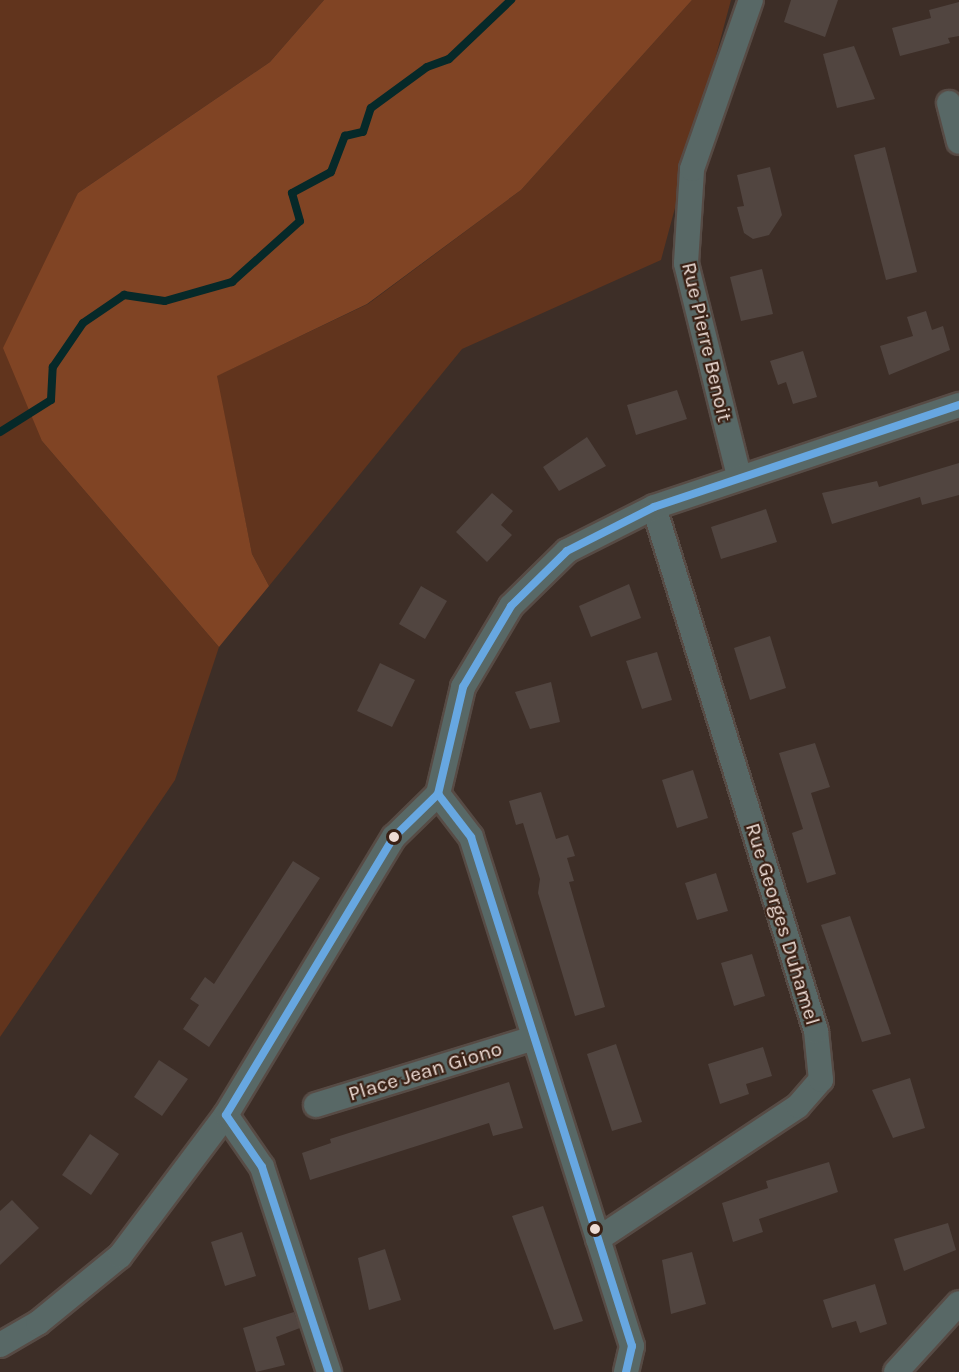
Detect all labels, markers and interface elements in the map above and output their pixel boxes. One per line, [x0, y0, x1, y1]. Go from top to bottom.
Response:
street label: Rue Pierre Benoit [676, 260, 738, 424]
street label: Rue Georges Duhamel [740, 820, 826, 1028]
unlabelled marker [388, 831, 400, 843]
street label: Place Jean Giono [345, 1036, 505, 1106]
unlabelled marker [589, 1223, 601, 1235]

